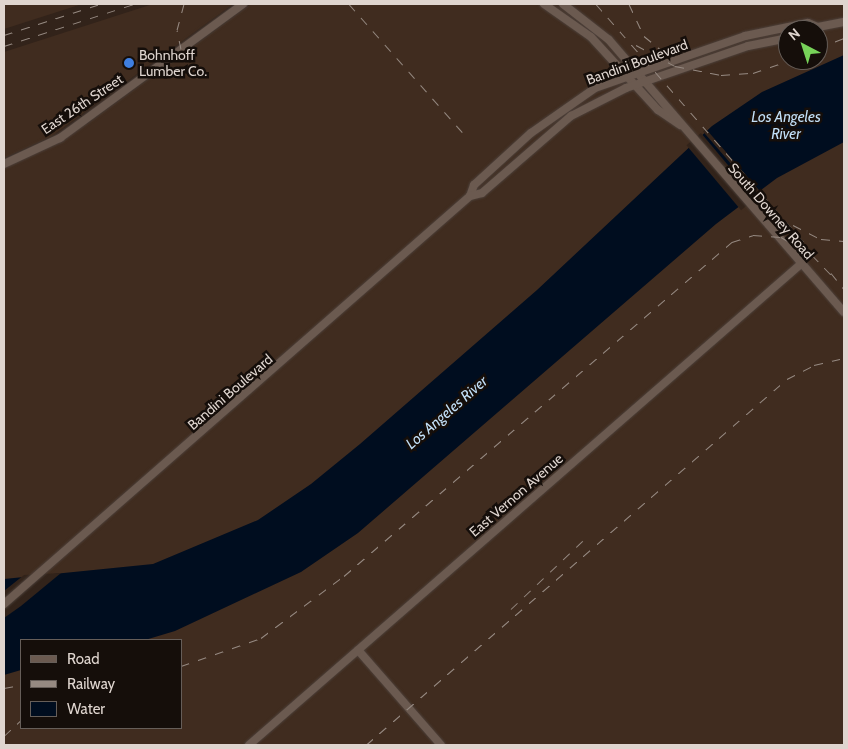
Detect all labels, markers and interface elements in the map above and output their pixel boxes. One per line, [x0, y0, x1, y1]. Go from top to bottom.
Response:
north arrow [778, 20, 828, 70]
text: N [784, 24, 804, 44]
street label: Bandini Boulevard [584, 36, 690, 88]
place label: Bohnhoff Lumber Co. [139, 47, 207, 80]
marker: Bohnhoff Lumber Co. [123, 57, 135, 69]
street label: East 26th Street [38, 71, 126, 137]
water label: Los Angeles River [751, 108, 821, 143]
street label: South Downey Road [725, 159, 817, 263]
street label: Bandini Boulevard [184, 351, 276, 433]
water label: Los Angeles River [403, 373, 491, 453]
street label: East Vernon Avenue [466, 450, 566, 540]
legend [20, 639, 182, 729]
text: Road [67, 650, 100, 668]
text: Railway [67, 675, 115, 693]
text: Water [67, 700, 105, 718]

